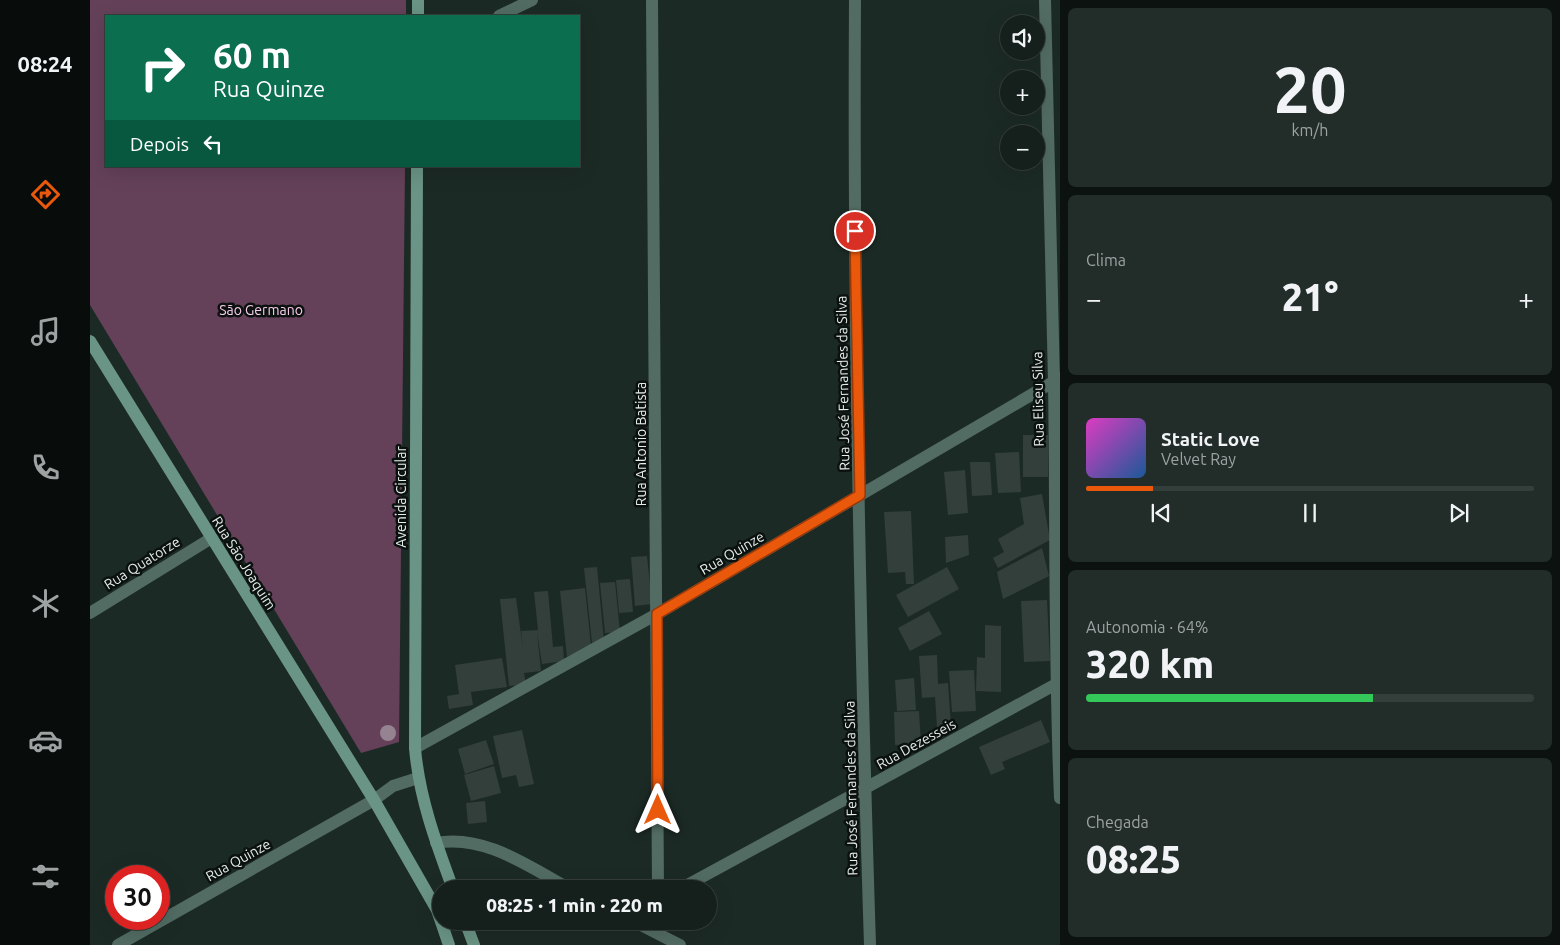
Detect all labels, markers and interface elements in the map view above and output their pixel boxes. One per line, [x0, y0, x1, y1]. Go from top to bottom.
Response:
map controls [1000, 15, 1045, 170]
button: sound [1000, 15, 1045, 60]
icon: right [130, 35, 195, 100]
text: 60 m [213, 35, 291, 75]
text: 08:24 [17, 51, 73, 76]
text: 20 [1273, 52, 1347, 125]
button: + [1000, 70, 1045, 115]
text: Rua Quinze [213, 76, 325, 101]
text: km/h [1292, 121, 1328, 139]
button: − [1000, 125, 1045, 170]
icon: left [199, 130, 227, 158]
text: Depois [130, 133, 189, 155]
icon: directions [28, 177, 63, 212]
pin [834, 210, 876, 252]
icon: arrive [841, 217, 869, 245]
text: Clima [1086, 251, 1126, 269]
text: 21° [1282, 276, 1338, 318]
text: − [1086, 283, 1102, 314]
text: + [1518, 283, 1534, 314]
street label: Rua José Fernandes da Silva [833, 295, 853, 471]
park label: São Germano [219, 302, 303, 318]
icon: music [28, 314, 63, 349]
street label: Rua Eliseu Silva [1029, 351, 1047, 447]
street label: Rua Antonio Batista [633, 382, 649, 506]
text: Static Love [1161, 428, 1260, 450]
street label: Avenida Circular [393, 446, 409, 548]
icon: phone [28, 450, 63, 485]
text: Velvet Ray [1161, 450, 1236, 468]
icon: previous [1147, 499, 1175, 527]
icon: pause [1296, 499, 1324, 527]
icon: next [1445, 499, 1473, 527]
street label: Rua São Joaquim [209, 513, 279, 613]
street label: Rua Quinze [697, 528, 767, 578]
street label: Rua Quatorze [101, 533, 183, 593]
icon: climate [28, 586, 63, 621]
text: Autonomia · 64% [1086, 618, 1208, 636]
text: 320 km [1086, 643, 1214, 685]
street label: Rua José Fernandes da Silva [841, 700, 861, 876]
street label: Rua Dezesseis [874, 716, 958, 772]
icon: car [28, 723, 63, 758]
position arrow [631, 783, 683, 835]
text: Chegada [1086, 813, 1149, 831]
street label: Rua Quinze [203, 836, 273, 884]
text: 08:25 [1086, 838, 1181, 880]
icon: filters [28, 859, 63, 894]
speed limit sign: 30 [105, 865, 170, 930]
text: 08:25 · 1 min · 220 m [486, 894, 663, 916]

